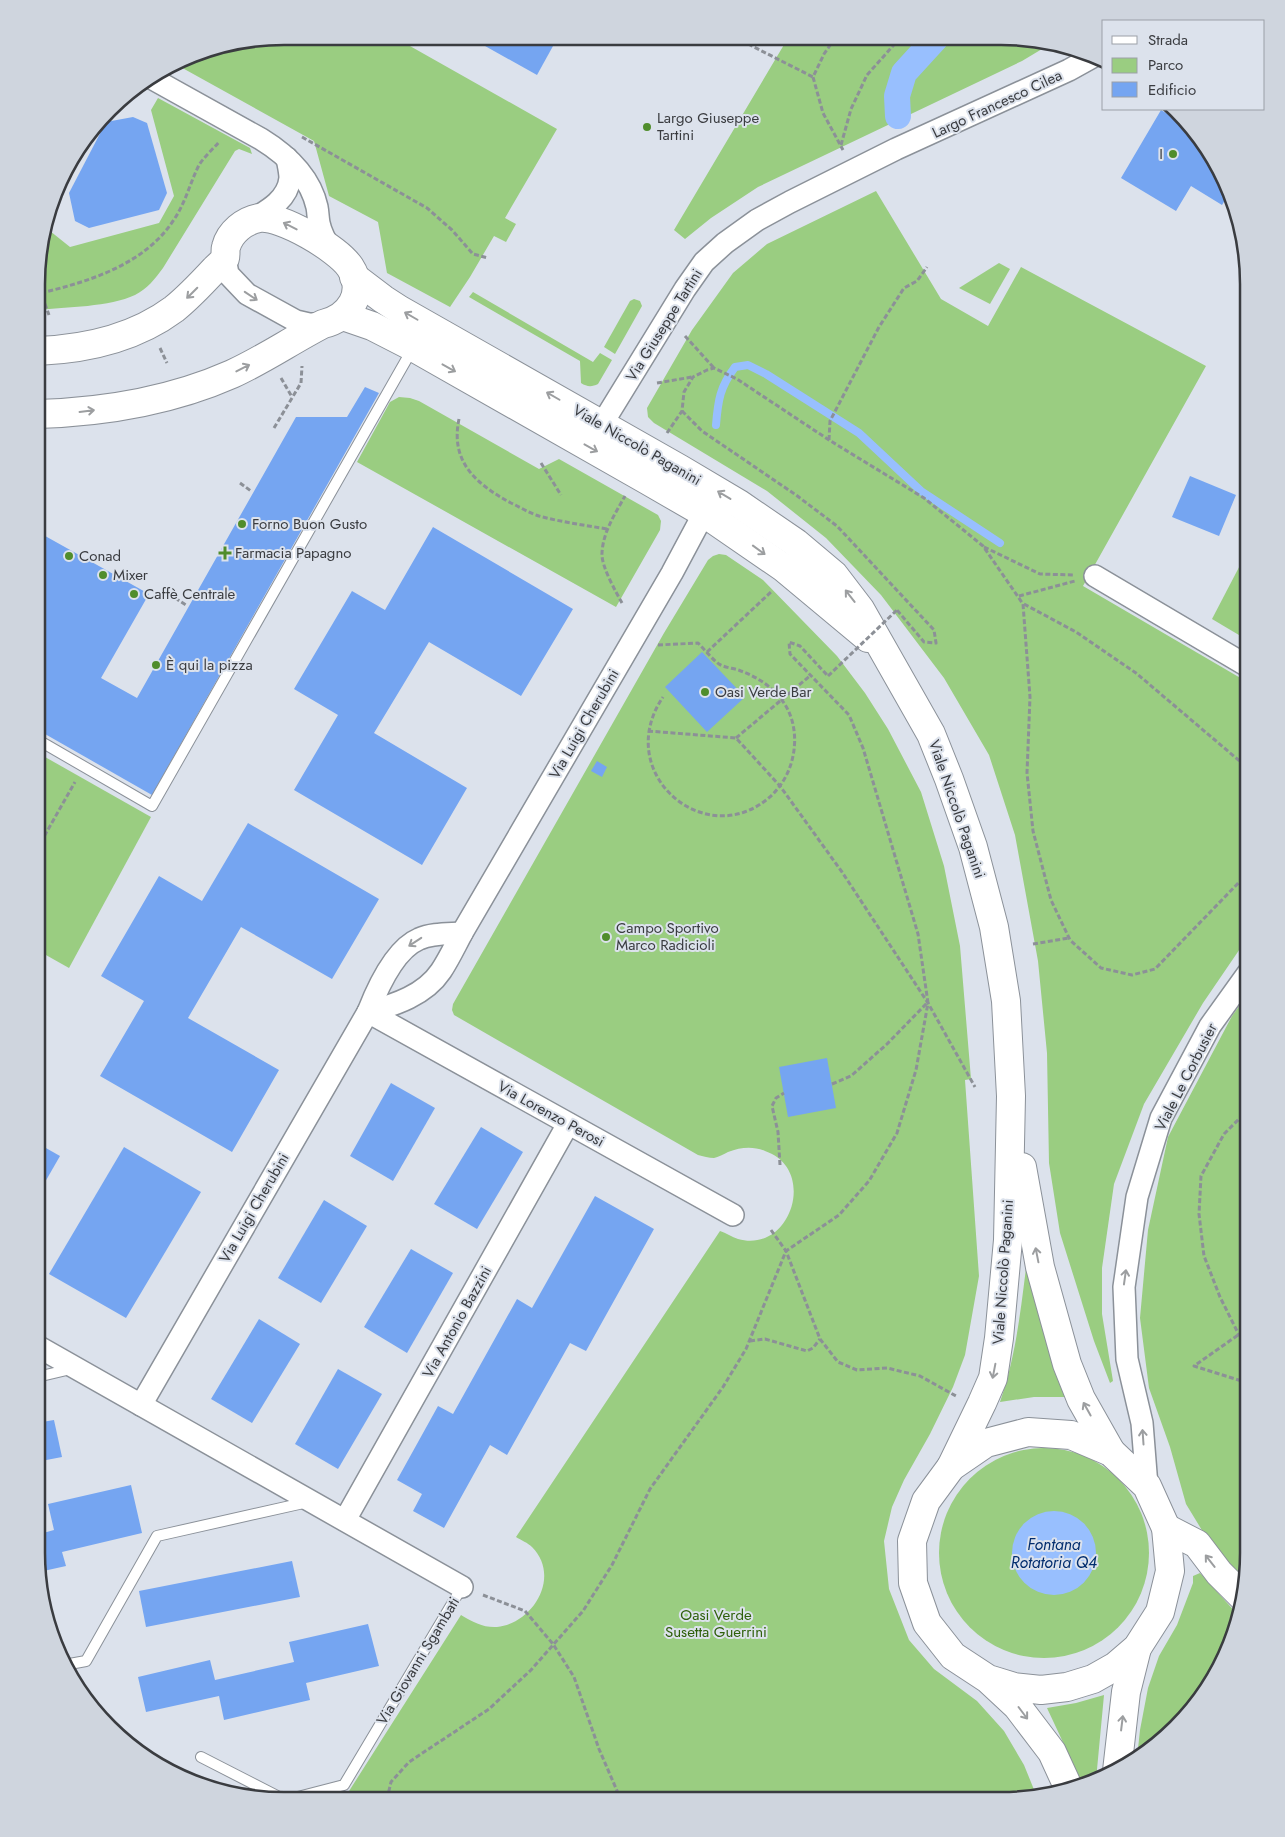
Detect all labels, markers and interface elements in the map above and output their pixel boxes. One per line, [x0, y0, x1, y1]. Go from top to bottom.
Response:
legend [1102, 20, 1265, 110]
text: Strada [1148, 29, 1188, 51]
text: Parco [1148, 54, 1183, 76]
street label: Largo Francesco Cilea [928, 64, 1066, 144]
text: Edificio [1148, 79, 1196, 101]
place label: Largo Giuseppe Tartini [657, 107, 759, 146]
marker: Largo Giuseppe Tartini [641, 121, 653, 133]
place label: I [1159, 143, 1163, 165]
marker: I [1167, 148, 1179, 160]
one-way arrow [283, 220, 298, 230]
street label: Via Giuseppe Tartini [620, 264, 708, 386]
one-way arrow [185, 287, 198, 299]
one-way arrow [244, 291, 258, 301]
one-way arrow [405, 311, 419, 321]
one-way arrow [235, 363, 250, 373]
one-way arrow [442, 363, 457, 373]
one-way arrow [546, 391, 560, 401]
street label: Viale Niccolò Paganini [569, 399, 705, 491]
one-way arrow [78, 406, 94, 416]
one-way arrow [583, 443, 597, 453]
one-way arrow [717, 489, 732, 499]
place label: Forno Buon Gusto [252, 513, 367, 535]
marker: Forno Buon Gusto [236, 518, 248, 530]
place label: Farmacia Papagno [235, 542, 351, 564]
place label: Conad [79, 545, 121, 567]
one-way arrow [752, 545, 765, 556]
marker: Farmacia Papagno [219, 547, 231, 559]
marker: Conad [63, 550, 75, 562]
place label: Mixer [113, 564, 149, 586]
marker: Mixer [97, 569, 109, 581]
place label: Caffè Centrale [144, 583, 236, 605]
marker: Caffè Centrale [128, 588, 140, 600]
one-way arrow [844, 590, 855, 603]
place label: È qui la pizza [166, 654, 253, 676]
marker: È qui la pizza [150, 659, 162, 671]
street label: Via Luigi Cherubini [544, 665, 624, 783]
place label: Oasi Verde Bar [715, 681, 812, 703]
marker: Oasi Verde Bar [699, 686, 711, 698]
street label: Viale Niccolò Paganini [923, 737, 991, 881]
place label: Campo Sportivo Marco Radicioli [616, 917, 719, 956]
marker: Campo Sportivo Marco Radicioli [600, 931, 612, 943]
one-way arrow [408, 937, 422, 948]
street label: Viale Le Corbusier [1149, 1018, 1223, 1135]
street label: Via Lorenzo Perosi [494, 1076, 608, 1152]
street label: Via Luigi Cherubini [214, 1149, 294, 1267]
street label: Viale Niccolò Paganini [987, 1199, 1019, 1345]
one-way arrow [1032, 1247, 1042, 1263]
street label: Via Antonio Bazzini [417, 1262, 497, 1382]
one-way arrow [1121, 1269, 1131, 1285]
one-way arrow [988, 1363, 998, 1379]
one-way arrow [1082, 1402, 1091, 1417]
one-way arrow [1139, 1430, 1148, 1446]
water label: Fontana Rotatoria Q4 [1011, 1533, 1097, 1574]
one-way arrow [1204, 1555, 1215, 1568]
street label: Via Giovanni Sgambati [371, 1593, 465, 1729]
park label: Oasi Verde Susetta Guerrini [665, 1604, 767, 1643]
one-way arrow [1017, 1706, 1028, 1719]
one-way arrow [1117, 1715, 1127, 1731]

